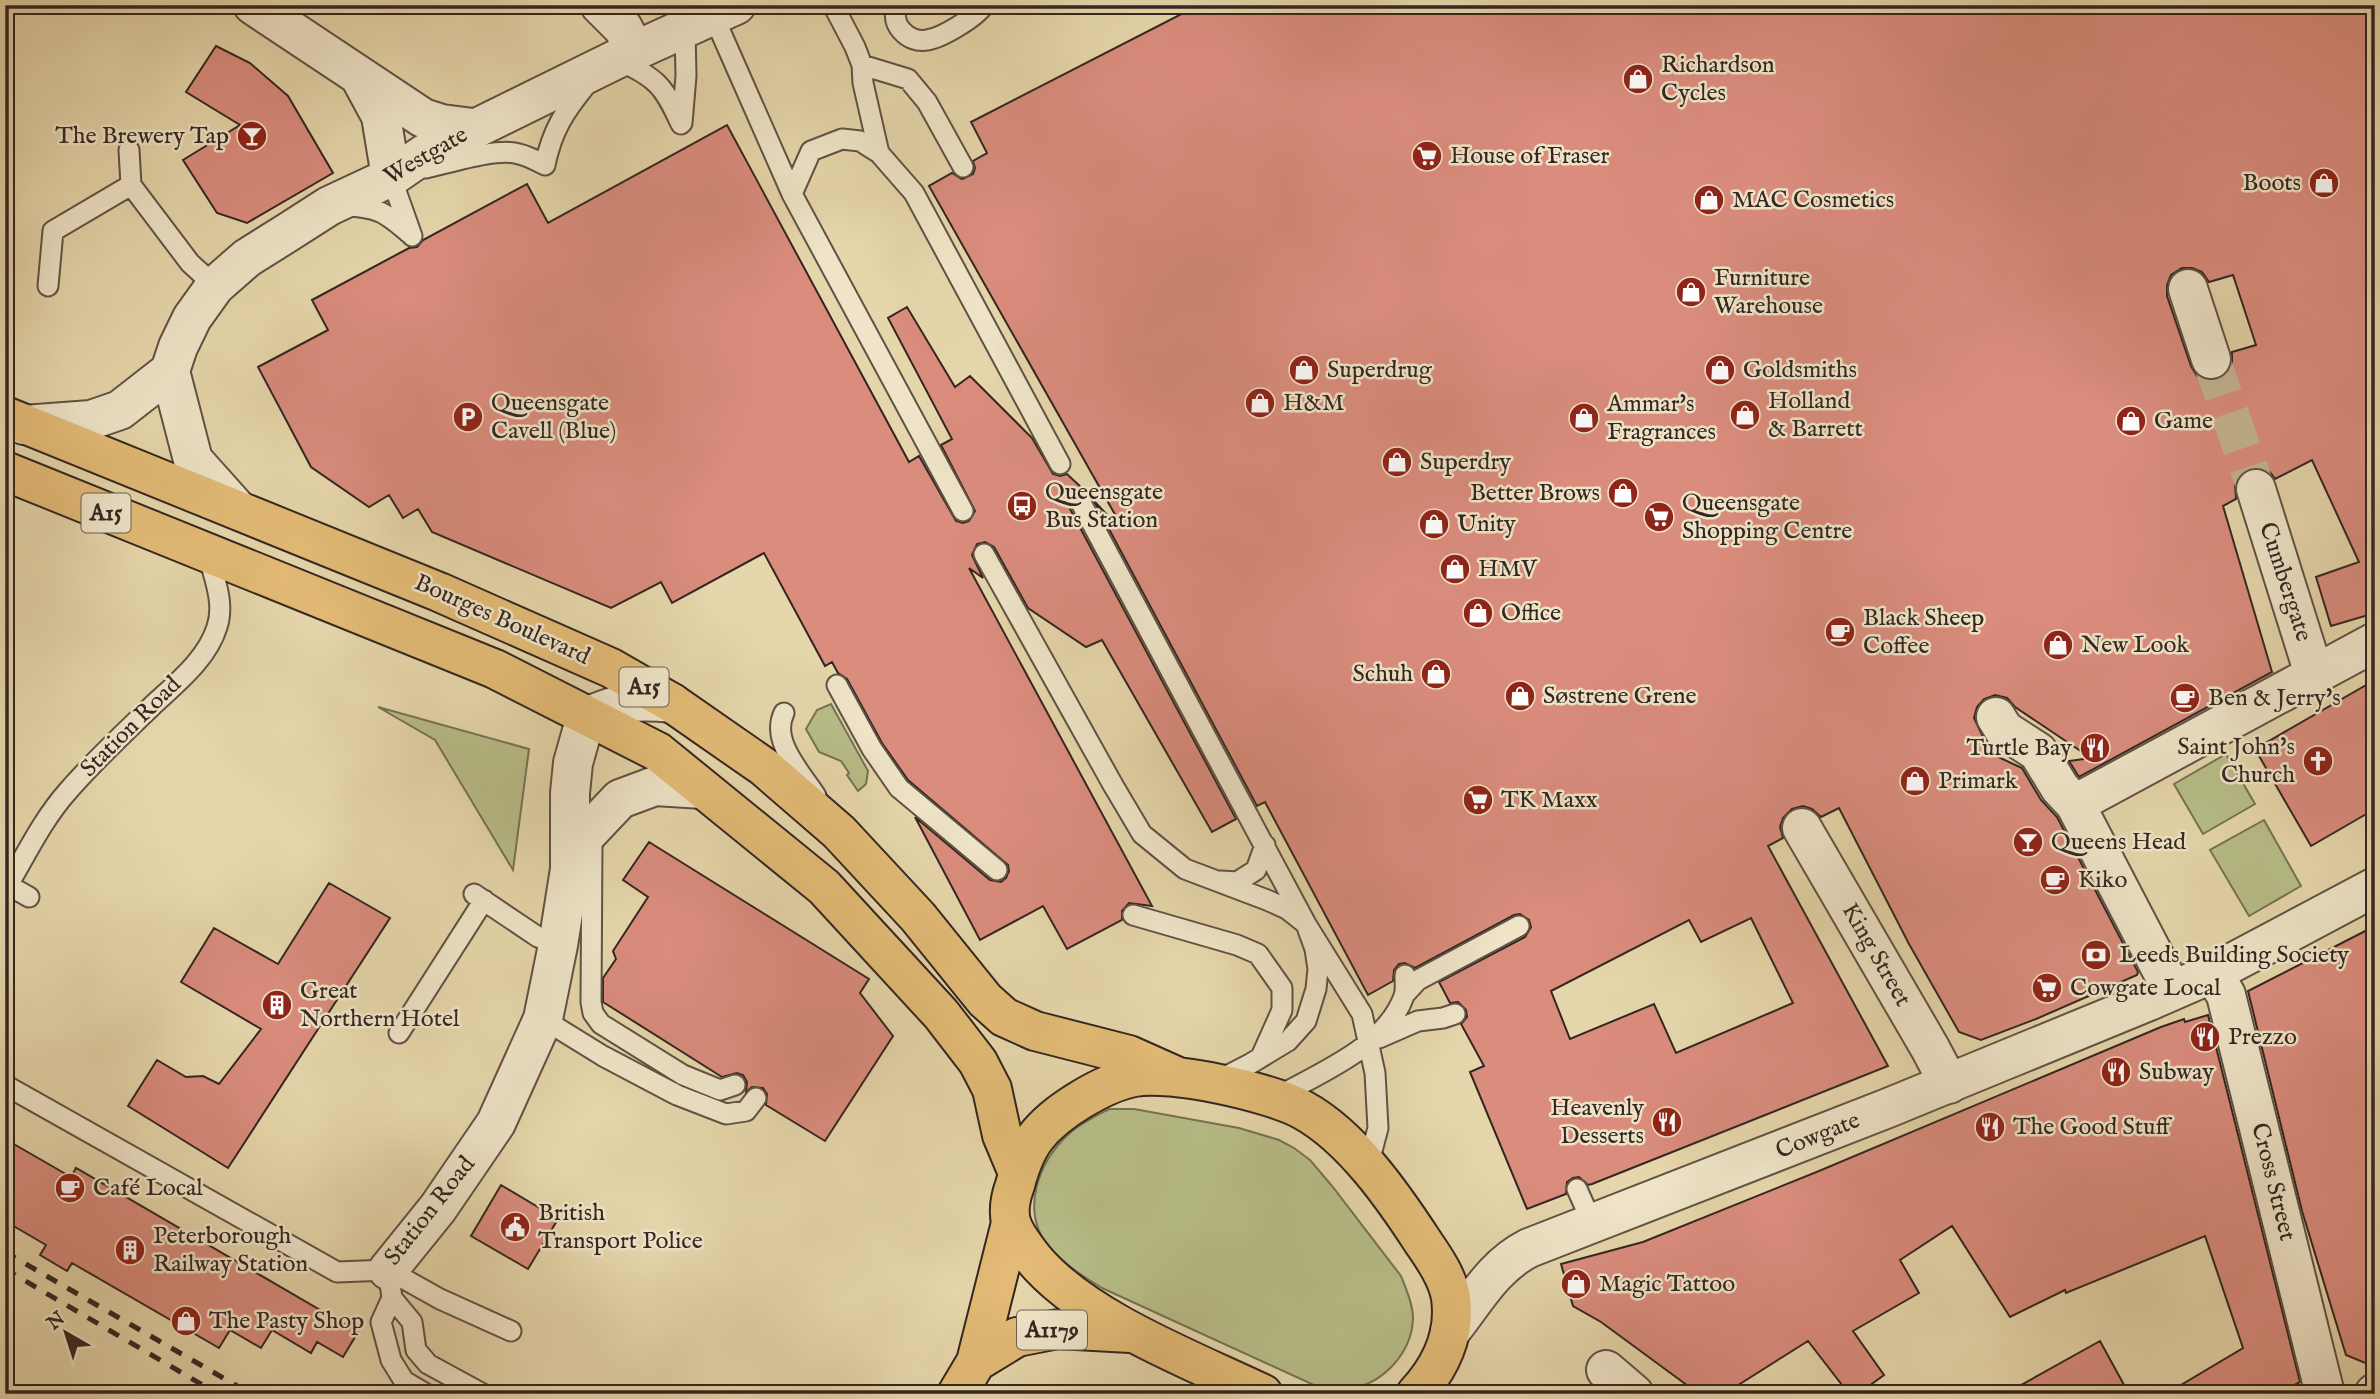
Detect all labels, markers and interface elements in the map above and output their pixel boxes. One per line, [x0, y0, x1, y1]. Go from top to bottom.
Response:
place label: Richardson Cycles [1661, 50, 1775, 109]
shop icon: Richardson Cycles [1621, 62, 1655, 96]
bar icon: The Brewery Tap [235, 119, 269, 153]
street label: Westgate [378, 120, 474, 192]
place label: The Brewery Tap [55, 121, 229, 152]
supermarket icon: House of Fraser [1410, 139, 1444, 173]
place label: House of Fraser [1450, 141, 1610, 172]
shop icon: Boots [2307, 166, 2341, 200]
place label: Boots [2243, 168, 2301, 199]
shop icon: MAC Cosmetics [1692, 183, 1726, 217]
place label: MAC Cosmetics [1732, 185, 1894, 216]
place label: Furniture Warehouse [1714, 263, 1823, 322]
shop icon: Furniture Warehouse [1674, 275, 1708, 309]
shop icon: Superdrug [1287, 353, 1321, 387]
shop icon: Goldsmiths [1703, 353, 1737, 387]
place label: Superdrug [1327, 355, 1433, 386]
place label: Goldsmiths [1743, 355, 1857, 386]
shop icon: H&M [1243, 386, 1277, 420]
place label: Holland & Barrett [1768, 386, 1863, 445]
place label: Queensgate Cavell (Blue) [491, 388, 616, 447]
place label: H&M [1283, 388, 1344, 419]
place label: Ammar's Fragrances [1606, 389, 1716, 448]
shop icon: Holland & Barrett [1728, 398, 1762, 432]
parking icon: Queensgate Cavell (Blue) [451, 400, 485, 434]
shop icon: Ammar's Fragrances [1567, 401, 1601, 435]
shop icon: Game [2114, 404, 2148, 438]
place label: Game [2154, 406, 2213, 437]
shop icon: Superdry [1380, 445, 1414, 479]
place label: Superdry [1420, 447, 1511, 478]
shop icon: Better Brows [1606, 476, 1640, 510]
place label: Queensgate Bus Station [1045, 477, 1163, 536]
place label: Better Brows [1470, 478, 1600, 509]
place label: Queensgate Shopping Centre [1682, 488, 1852, 547]
bus stop icon: Queensgate Bus Station [1005, 489, 1039, 523]
road number: A15 [82, 494, 130, 533]
supermarket icon: Queensgate Shopping Centre [1642, 500, 1676, 534]
shop icon: Unity [1417, 507, 1451, 541]
place label: Unity [1457, 509, 1516, 540]
street label: Cumbergate [2251, 519, 2319, 645]
shop icon: HMV [1438, 552, 1472, 586]
place label: HMV [1478, 554, 1538, 585]
street label: Bourges Boulevard [409, 567, 595, 673]
shop icon: Office [1461, 596, 1495, 630]
place label: Office [1501, 598, 1561, 629]
place label: Black Sheep Coffee [1863, 603, 1984, 662]
cafe icon: Black Sheep Coffee [1823, 615, 1857, 649]
shop icon: New Look [2041, 628, 2075, 662]
place label: New Look [2081, 630, 2189, 661]
shop icon: Schuh [1419, 657, 1453, 691]
place label: Schuh [1353, 659, 1413, 690]
road number: A15 [620, 667, 668, 706]
street label: Station Road [74, 670, 188, 784]
shop icon: Søstrene Grene [1503, 679, 1537, 713]
place label: Søstrene Grene [1543, 681, 1697, 712]
cafe icon: Ben & Jerry's [2168, 681, 2202, 715]
place label: Ben & Jerry's [2208, 683, 2341, 714]
restaurant icon: Turtle Bay [2078, 731, 2112, 765]
place label: Saint John's Church [2177, 732, 2295, 791]
place label: Turtle Bay [1967, 733, 2072, 764]
church icon: Saint John's Church [2301, 744, 2335, 778]
shop icon: Primark [1898, 764, 1932, 798]
place label: Primark [1938, 766, 2018, 797]
supermarket icon: TK Maxx [1461, 783, 1495, 817]
place label: TK Maxx [1501, 785, 1598, 816]
bar icon: Queens Head [2011, 825, 2045, 859]
place label: Queens Head [2051, 827, 2186, 858]
cafe icon: Kiko [2038, 863, 2072, 897]
place label: Kiko [2078, 865, 2127, 896]
street label: King Street [1834, 898, 1918, 1012]
bank icon: Leeds Building Society [2079, 938, 2113, 972]
place label: Leeds Building Society [2119, 940, 2349, 971]
supermarket icon: Cowgate Local [2030, 971, 2064, 1005]
place label: Cowgate Local [2070, 973, 2221, 1004]
place label: Great Northern Hotel [300, 976, 460, 1035]
building icon: Great Northern Hotel [260, 988, 294, 1022]
restaurant icon: Prezzo [2188, 1020, 2222, 1054]
place label: Prezzo [2228, 1022, 2297, 1053]
restaurant icon: Subway [2099, 1055, 2133, 1089]
place label: Subway [2139, 1057, 2214, 1088]
place label: Heavenly Desserts [1550, 1093, 1644, 1152]
restaurant icon: Heavenly Desserts [1650, 1105, 1684, 1139]
street label: Cowgate [1771, 1105, 1865, 1167]
restaurant icon: The Good Stuff [1973, 1110, 2007, 1144]
place label: The Good Stuff [2013, 1112, 2173, 1143]
street label: Cross Street [2243, 1120, 2303, 1244]
street label: Station Road [378, 1150, 483, 1272]
cafe icon: Café Local [53, 1171, 87, 1205]
place label: Café Local [93, 1173, 203, 1204]
place label: British Transport Police [538, 1198, 703, 1257]
public building icon: British Transport Police [498, 1210, 532, 1244]
place label: Peterborough Railway Station [153, 1221, 308, 1280]
building icon: Peterborough Railway Station [113, 1233, 147, 1267]
shop icon: Magic Tattoo [1559, 1267, 1593, 1301]
place label: Magic Tattoo [1599, 1269, 1735, 1300]
north arrow [32, 1298, 102, 1368]
shop icon: The Pasty Shop [169, 1304, 203, 1338]
text: N [42, 1306, 71, 1336]
place label: The Pasty Shop [209, 1306, 364, 1337]
road number: A1179 [1017, 1310, 1087, 1350]

